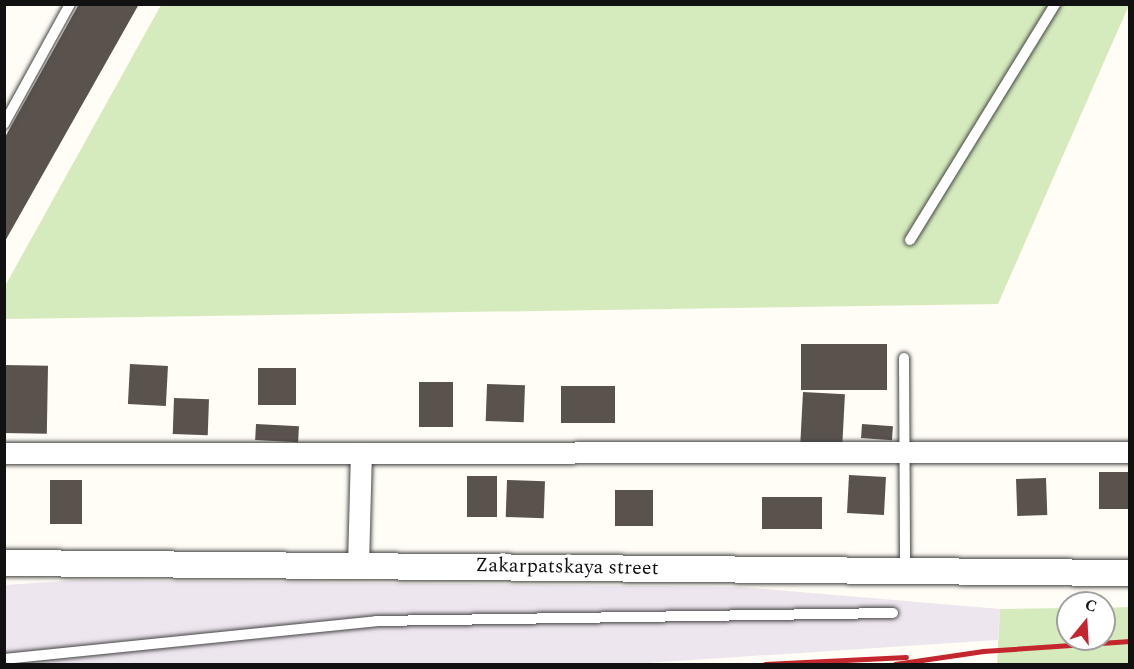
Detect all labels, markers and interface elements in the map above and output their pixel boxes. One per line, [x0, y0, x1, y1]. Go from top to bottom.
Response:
street label: Zakarpatskaya street [475, 553, 659, 581]
north arrow [1056, 591, 1116, 651]
text: С [1082, 593, 1100, 619]

